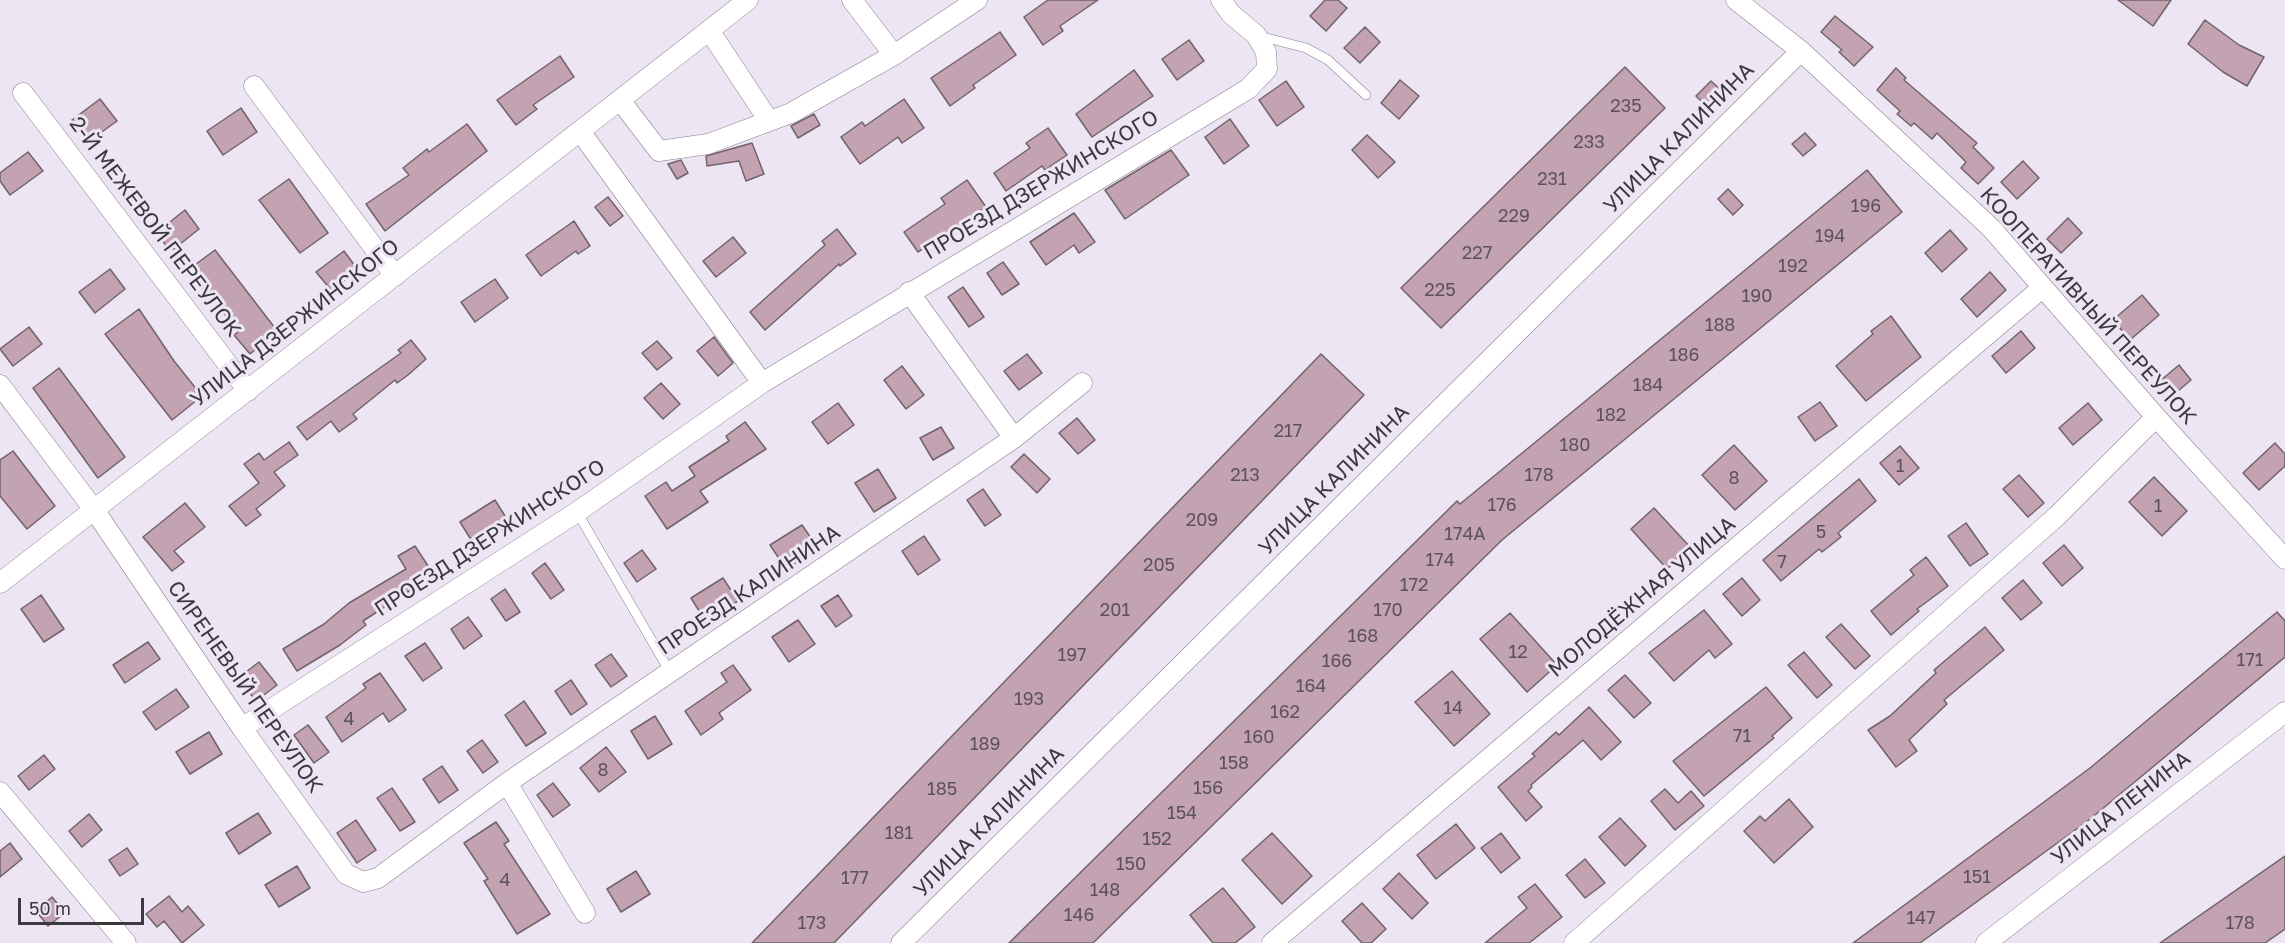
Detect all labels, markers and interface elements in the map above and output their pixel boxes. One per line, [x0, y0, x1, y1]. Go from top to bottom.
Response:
street label: УЛИЦА КАЛИНИНА [1599, 58, 1759, 218]
house number: 235 [1610, 95, 1642, 117]
street label: ПРОЕЗД ДЗЕРЖИНСКОГО [919, 105, 1163, 265]
street label: 2-Й МЕЖЕВОЙ ПЕРЕУЛОК [64, 112, 246, 342]
house number: 233 [1573, 131, 1605, 153]
house number: 231 [1537, 168, 1567, 190]
street label: КООПЕРАТИВНЫЙ ПЕРЕУЛОК [1975, 182, 2201, 430]
house number: 196 [1851, 195, 1881, 217]
house number: 229 [1498, 205, 1530, 227]
house number: 194 [1815, 225, 1845, 247]
street label: УЛИЦА ДЗЕРЖИНСКОГО [186, 234, 404, 412]
house number: 227 [1462, 242, 1492, 264]
house number: 192 [1778, 255, 1808, 277]
house number: 225 [1424, 279, 1456, 301]
house number: 190 [1742, 285, 1772, 307]
house number: 188 [1705, 314, 1735, 336]
house number: 186 [1669, 344, 1699, 366]
house number: 184 [1633, 374, 1663, 396]
street label: УЛИЦА КАЛИНИНА [1254, 400, 1414, 560]
house number: 182 [1596, 404, 1626, 426]
house number: 217 [1274, 420, 1302, 442]
house number: 180 [1560, 434, 1590, 456]
street label: ПРОЕЗД ДЗЕРЖИНСКОГО [370, 454, 610, 622]
house number: 1 [1896, 455, 1904, 477]
house number: 213 [1230, 464, 1260, 486]
house number: 178 [1524, 464, 1554, 486]
house number: 8 [1729, 467, 1739, 489]
house number: 176 [1487, 494, 1517, 516]
house number: 1 [2154, 495, 2162, 517]
house number: 209 [1186, 509, 1218, 531]
street label: МОЛОДЁЖНАЯ УЛИЦА [1543, 511, 1741, 683]
street label: ПРОЕЗД КАЛИНИНА [653, 520, 845, 660]
house number: 5 [1816, 521, 1826, 543]
house number: 174А [1444, 523, 1486, 545]
house number: 174 [1425, 549, 1455, 571]
house number: 7 [1777, 551, 1787, 573]
house number: 205 [1143, 554, 1175, 576]
house number: 172 [1400, 574, 1428, 596]
street label: СИРЕНЕВЫЙ ПЕРЕУЛОК [162, 576, 328, 798]
house number: 201 [1100, 599, 1130, 621]
house number: 170 [1373, 599, 1403, 621]
house number: 168 [1348, 625, 1378, 647]
house number: 12 [1508, 641, 1528, 663]
house number: 197 [1057, 644, 1087, 666]
house number: 171 [2237, 649, 2263, 671]
house number: 166 [1322, 650, 1352, 672]
house number: 164 [1296, 675, 1326, 697]
house number: 193 [1014, 688, 1044, 710]
house number: 14 [1443, 697, 1463, 719]
house number: 162 [1270, 701, 1300, 723]
house number: 4 [344, 708, 354, 730]
house number: 71 [1733, 725, 1751, 747]
house number: 160 [1244, 726, 1274, 748]
house number: 189 [970, 733, 1000, 755]
street label: УЛИЦА КАЛИНИНА [909, 742, 1069, 902]
street label: УЛИЦА ЛЕНИНА [2046, 746, 2196, 870]
house number: 158 [1219, 752, 1249, 774]
house number: 8 [598, 759, 608, 781]
house number: 156 [1193, 777, 1223, 799]
house number: 185 [927, 778, 957, 800]
house number: 154 [1167, 802, 1197, 824]
house number: 181 [885, 822, 913, 844]
house number: 152 [1142, 828, 1172, 850]
house number: 150 [1116, 853, 1146, 875]
house number: 151 [1963, 866, 1991, 888]
house number: 177 [841, 867, 869, 889]
house number: 4 [500, 869, 510, 891]
house number: 148 [1090, 879, 1120, 901]
scale bar [21, 886, 147, 924]
text: 50 m [29, 897, 71, 919]
house number: 146 [1064, 904, 1094, 926]
house number: 147 [1906, 907, 1936, 929]
house number: 173 [798, 912, 826, 934]
house number: 178 [2225, 912, 2255, 934]

